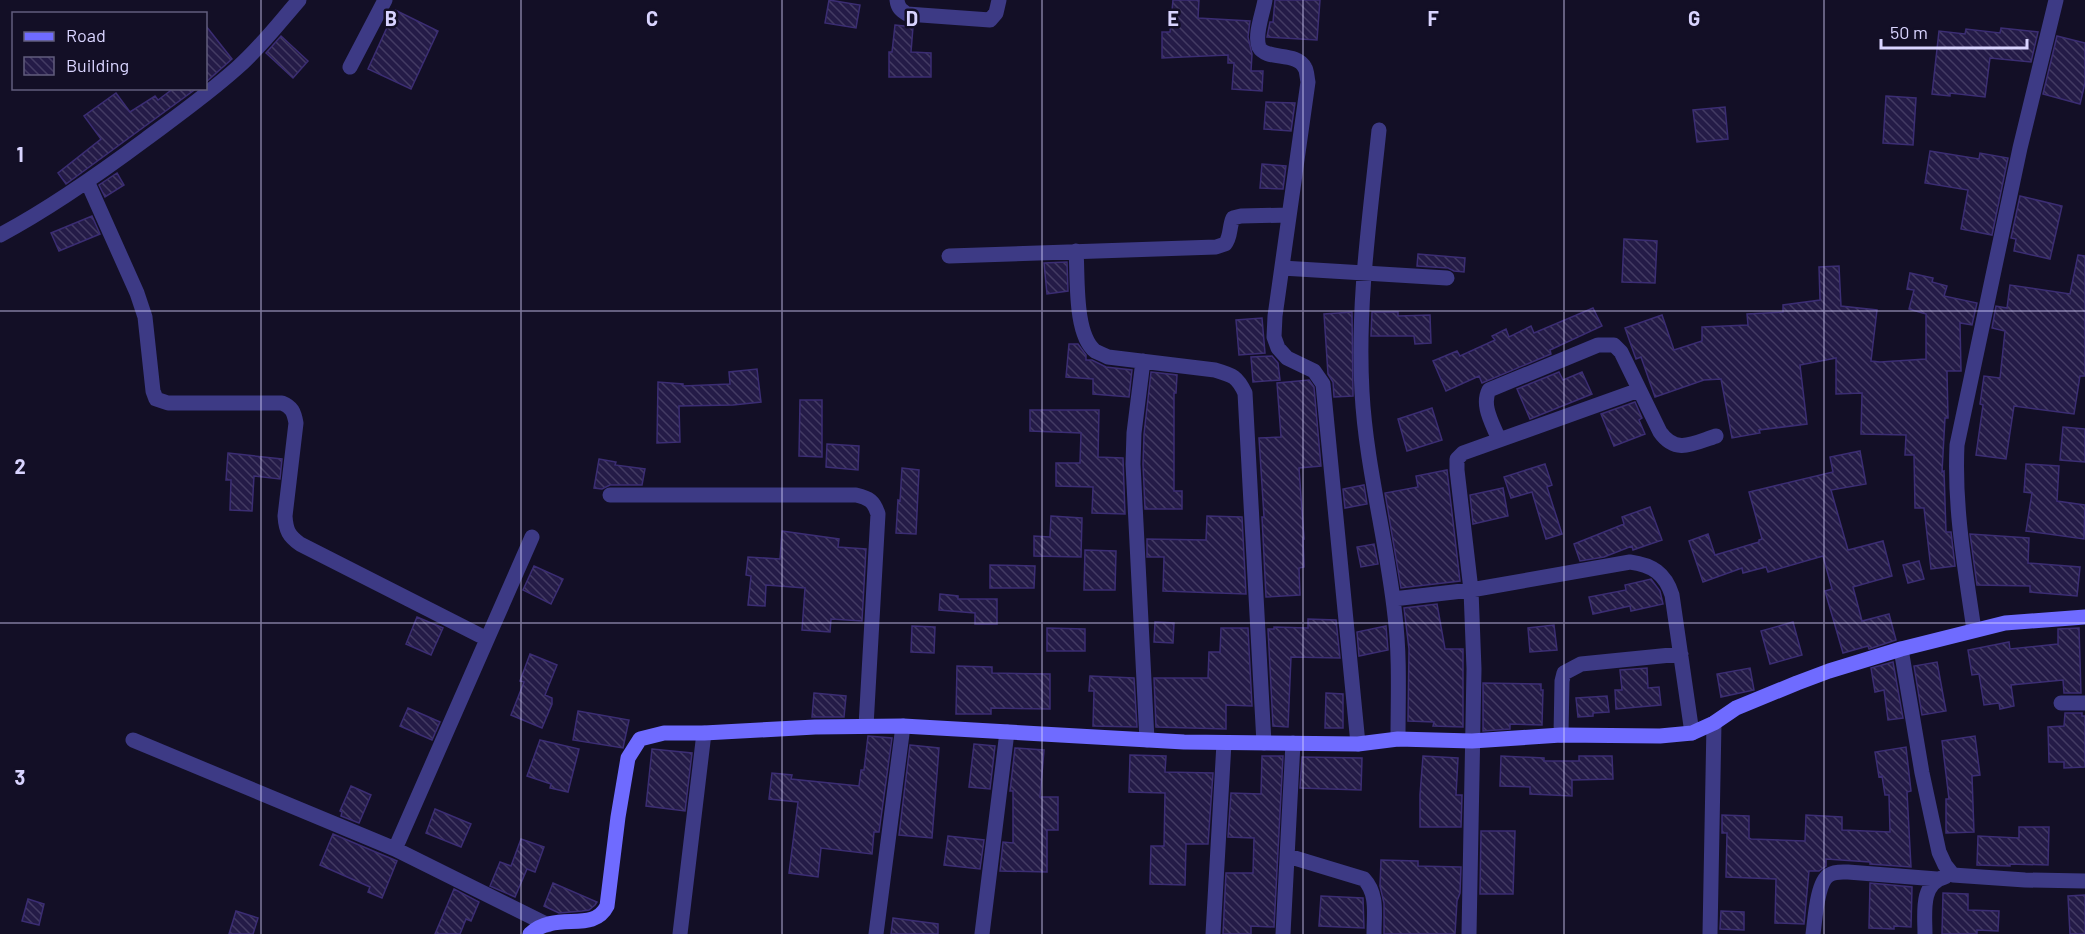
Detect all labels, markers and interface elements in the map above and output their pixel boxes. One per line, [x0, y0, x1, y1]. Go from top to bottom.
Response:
text: B [385, 6, 397, 30]
text: C [646, 6, 658, 30]
text: D [906, 6, 918, 30]
text: E [1167, 6, 1179, 30]
text: F [1427, 6, 1439, 30]
text: G [1688, 6, 1700, 30]
legend [12, 12, 207, 90]
scale bar [1881, 12, 2026, 50]
text: 50 m [1890, 21, 1928, 43]
text: Road [66, 24, 106, 46]
text: Building [66, 54, 129, 76]
text: 1 [16, 142, 24, 166]
text: 2 [14, 454, 26, 478]
text: 3 [15, 765, 25, 789]

